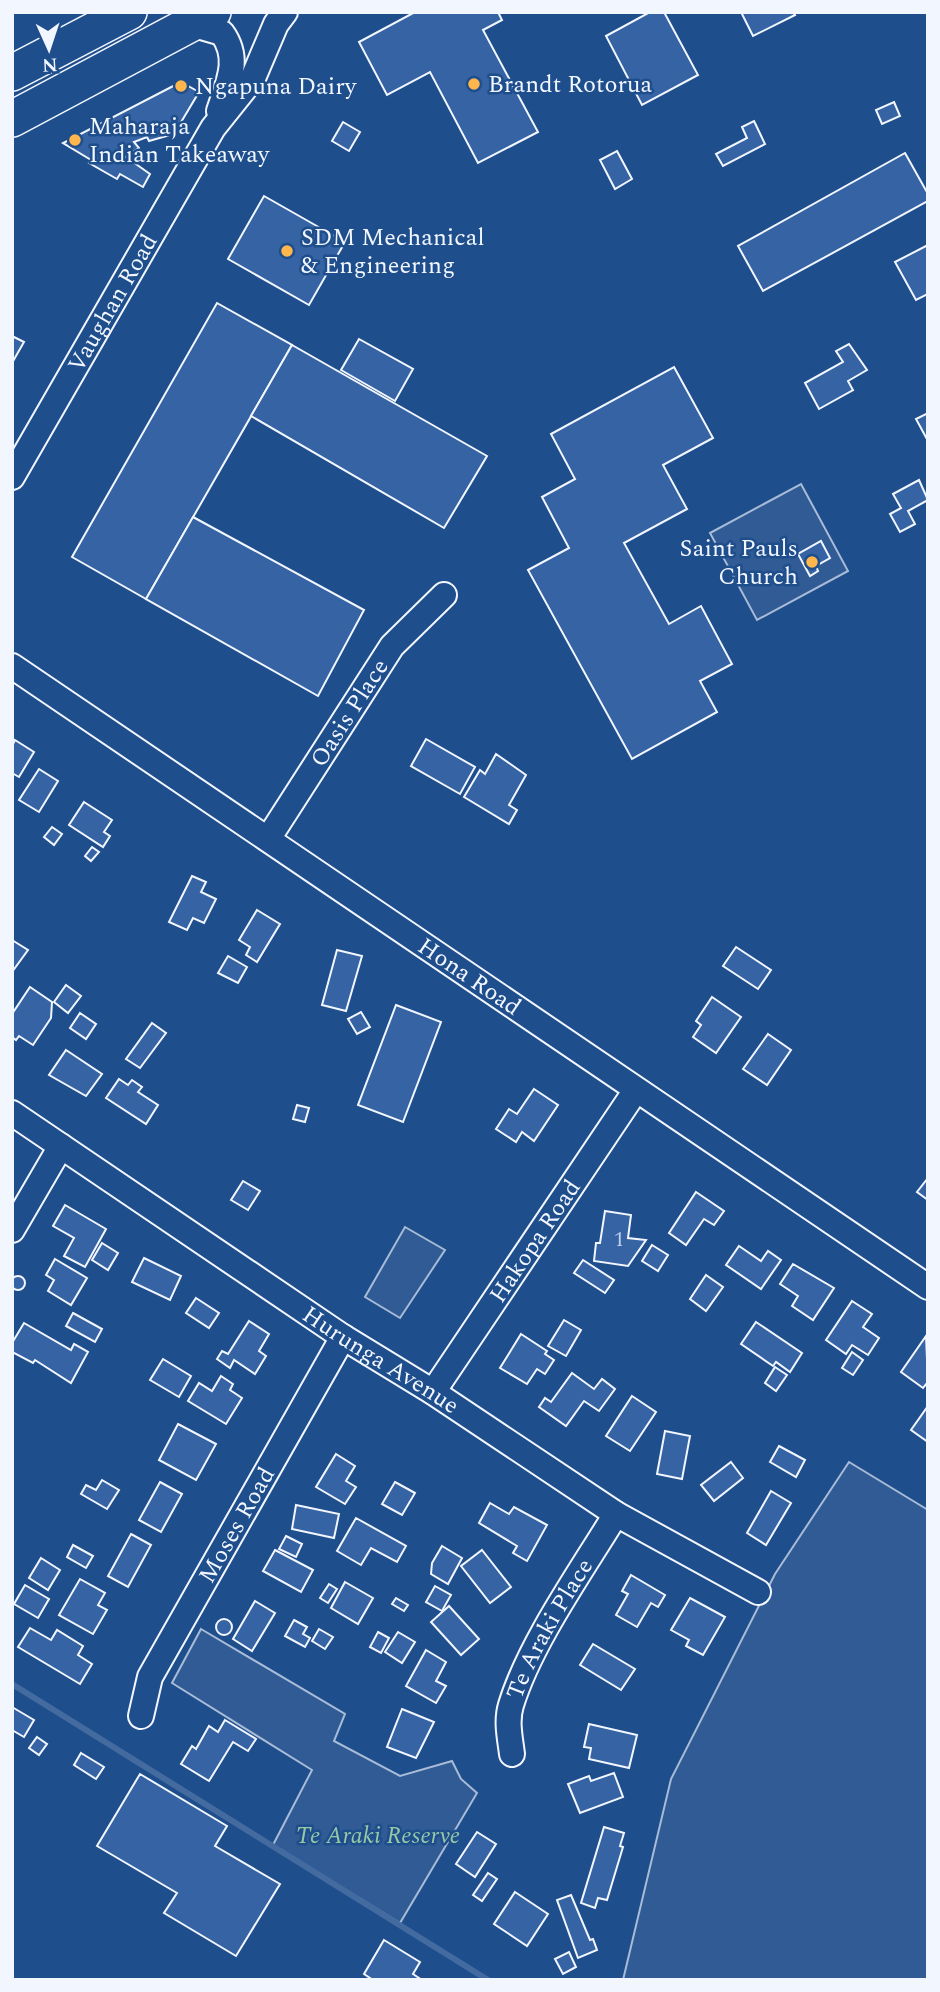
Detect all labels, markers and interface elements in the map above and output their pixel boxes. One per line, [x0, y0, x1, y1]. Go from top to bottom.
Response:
north arrow [14, 14, 84, 84]
text: N [41, 50, 58, 79]
place label: Brandt Rotorua [488, 67, 652, 103]
place label: Ngapuna Dairy [195, 69, 358, 105]
marker: Brandt Rotorua [466, 76, 482, 92]
marker: Ngapuna Dairy [173, 78, 189, 94]
place label: Maharaja Indian Takeaway [89, 109, 271, 173]
marker: Maharaja Indian Takeaway [67, 132, 83, 148]
place label: SDM Mechanical & Engineering [301, 220, 484, 284]
street label: Vaughan Road [59, 227, 167, 379]
marker: SDM Mechanical & Engineering [279, 243, 295, 259]
place label: Saint Pauls Church [680, 531, 798, 595]
marker: Saint Pauls Church [804, 554, 820, 570]
street label: Oasis Place [302, 652, 398, 775]
street label: Hona Road [410, 929, 528, 1025]
street label: Hakopa Road [481, 1172, 590, 1311]
house number: 1 [614, 1224, 624, 1256]
street label: Hurunga Avenue [295, 1297, 466, 1424]
street label: Moses Road [190, 1461, 285, 1590]
street label: Te Araki Place [497, 1551, 603, 1704]
park label: Te Araki Reserve [296, 1818, 460, 1854]

